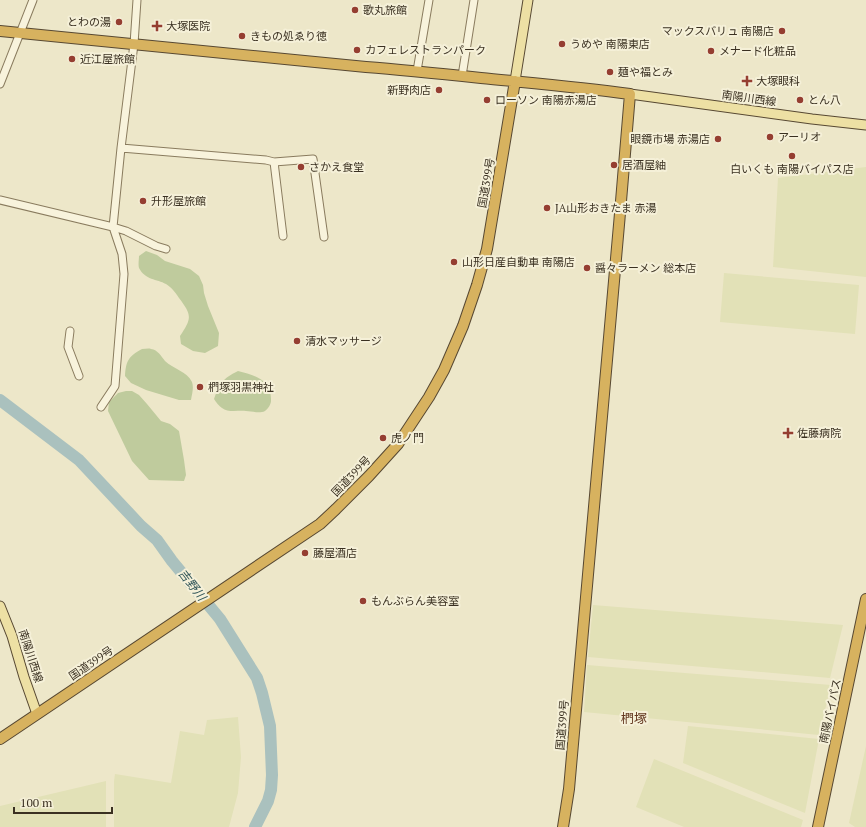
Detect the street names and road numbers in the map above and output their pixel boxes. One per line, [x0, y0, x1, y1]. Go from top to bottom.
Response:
street label: 南陽川西線 [721, 87, 777, 109]
street label: 国道399号 [475, 157, 497, 209]
street label: 国道399号 [328, 453, 374, 499]
street label: 南陽川西線 [16, 628, 46, 684]
street label: 国道399号 [66, 643, 116, 683]
street label: 南陽バイパス [816, 677, 844, 745]
street label: 国道399号 [553, 699, 571, 751]

